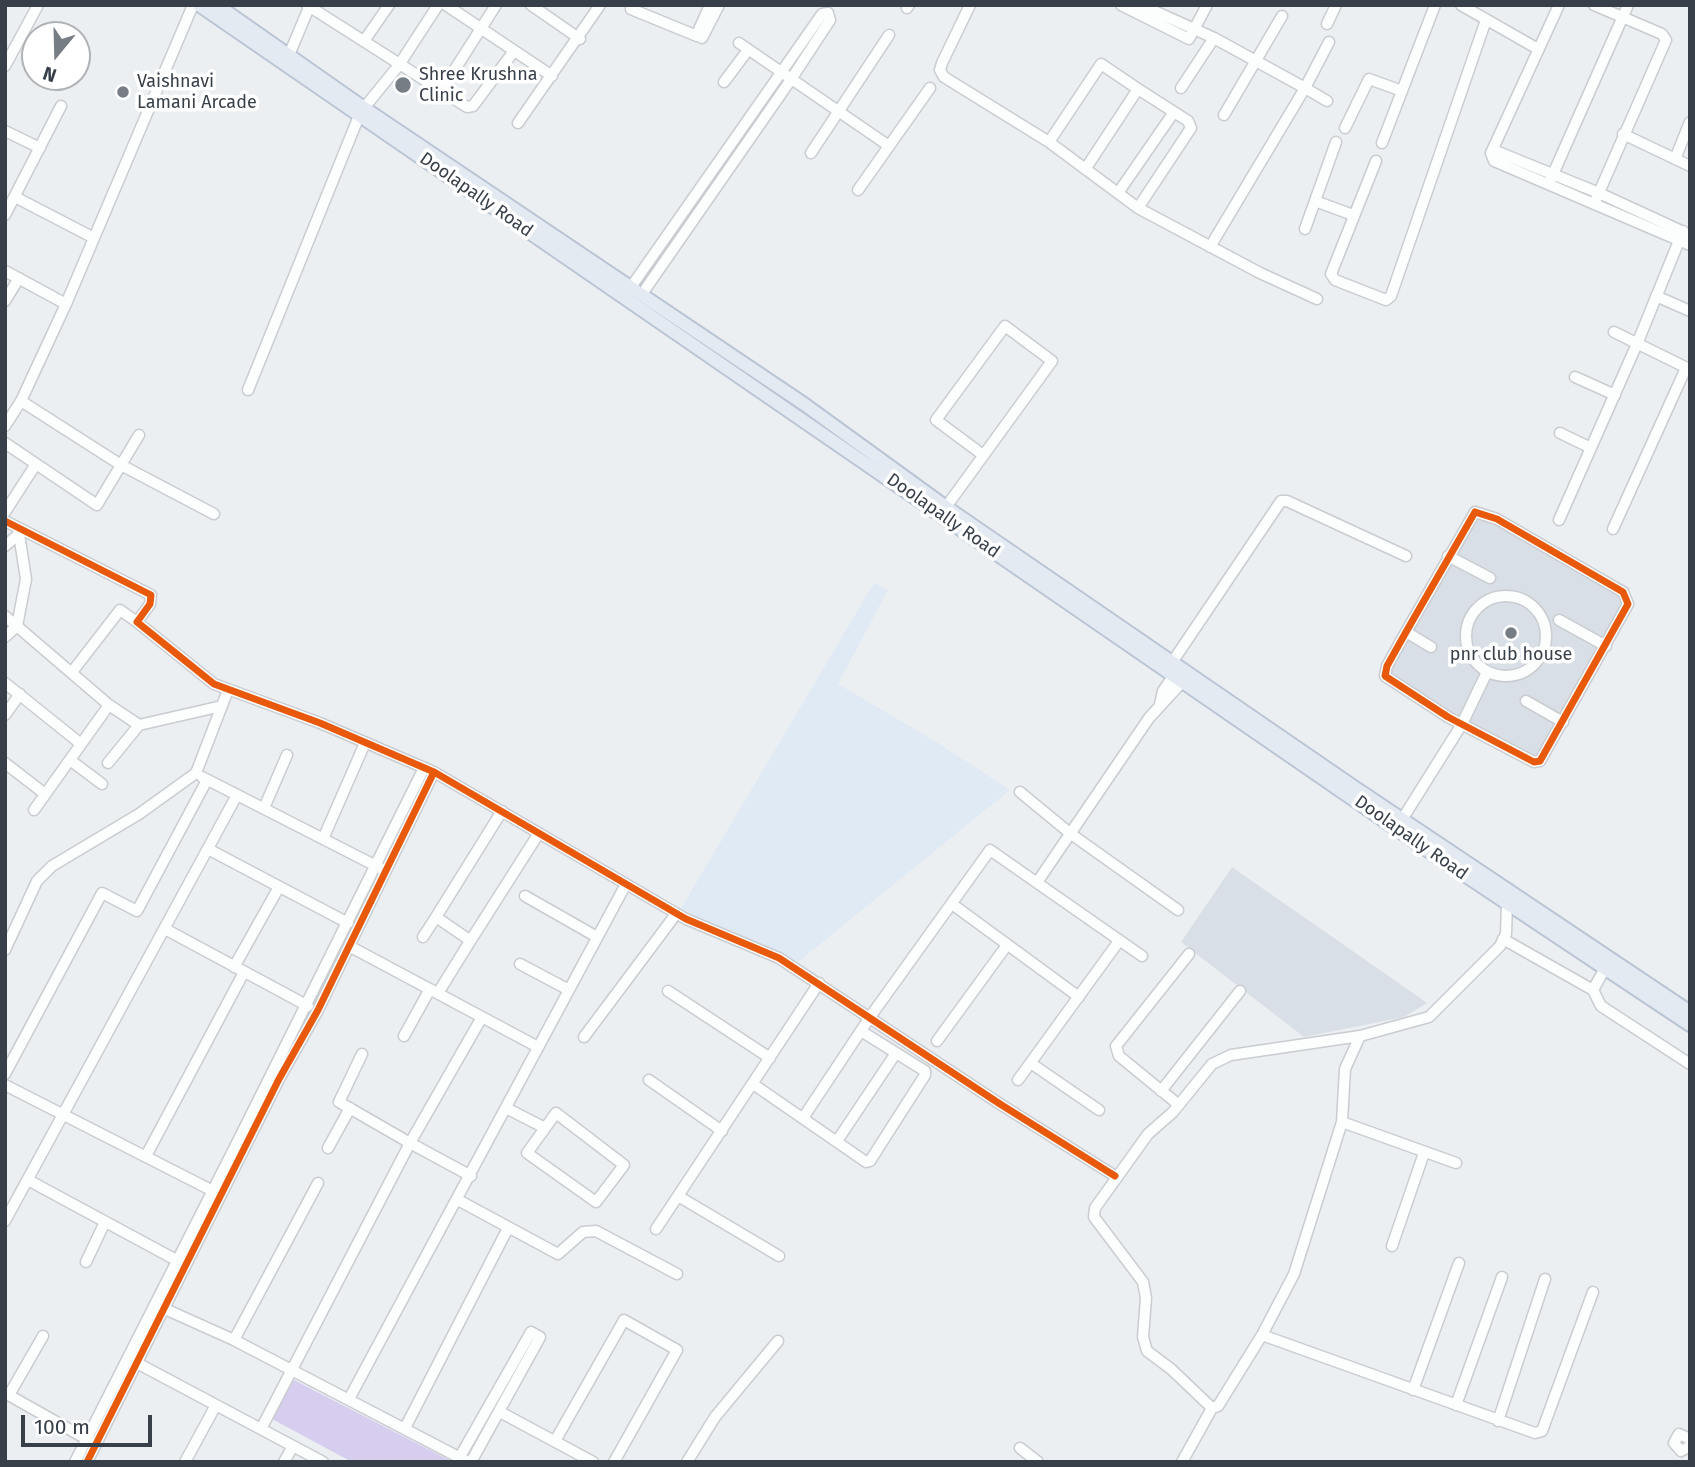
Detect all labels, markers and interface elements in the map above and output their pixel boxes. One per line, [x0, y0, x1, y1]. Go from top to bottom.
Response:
north arrow [21, 21, 91, 91]
text: N [40, 62, 59, 87]
place label: Shree Krushna Clinic [419, 64, 537, 106]
place label: Vaishnavi Lamani Arcade [137, 71, 257, 114]
marker: Shree Krushna Clinic [393, 75, 413, 95]
marker: Vaishnavi Lamani Arcade [115, 84, 131, 100]
street label: Doolapally Road [415, 148, 537, 242]
street label: Doolapally Road [882, 469, 1004, 563]
marker: pnr club house [1503, 625, 1519, 641]
place label: pnr club house [1450, 644, 1572, 666]
street label: Doolapally Road [1350, 791, 1472, 885]
scale bar [24, 1400, 156, 1444]
text: 100 m [34, 1414, 90, 1440]

